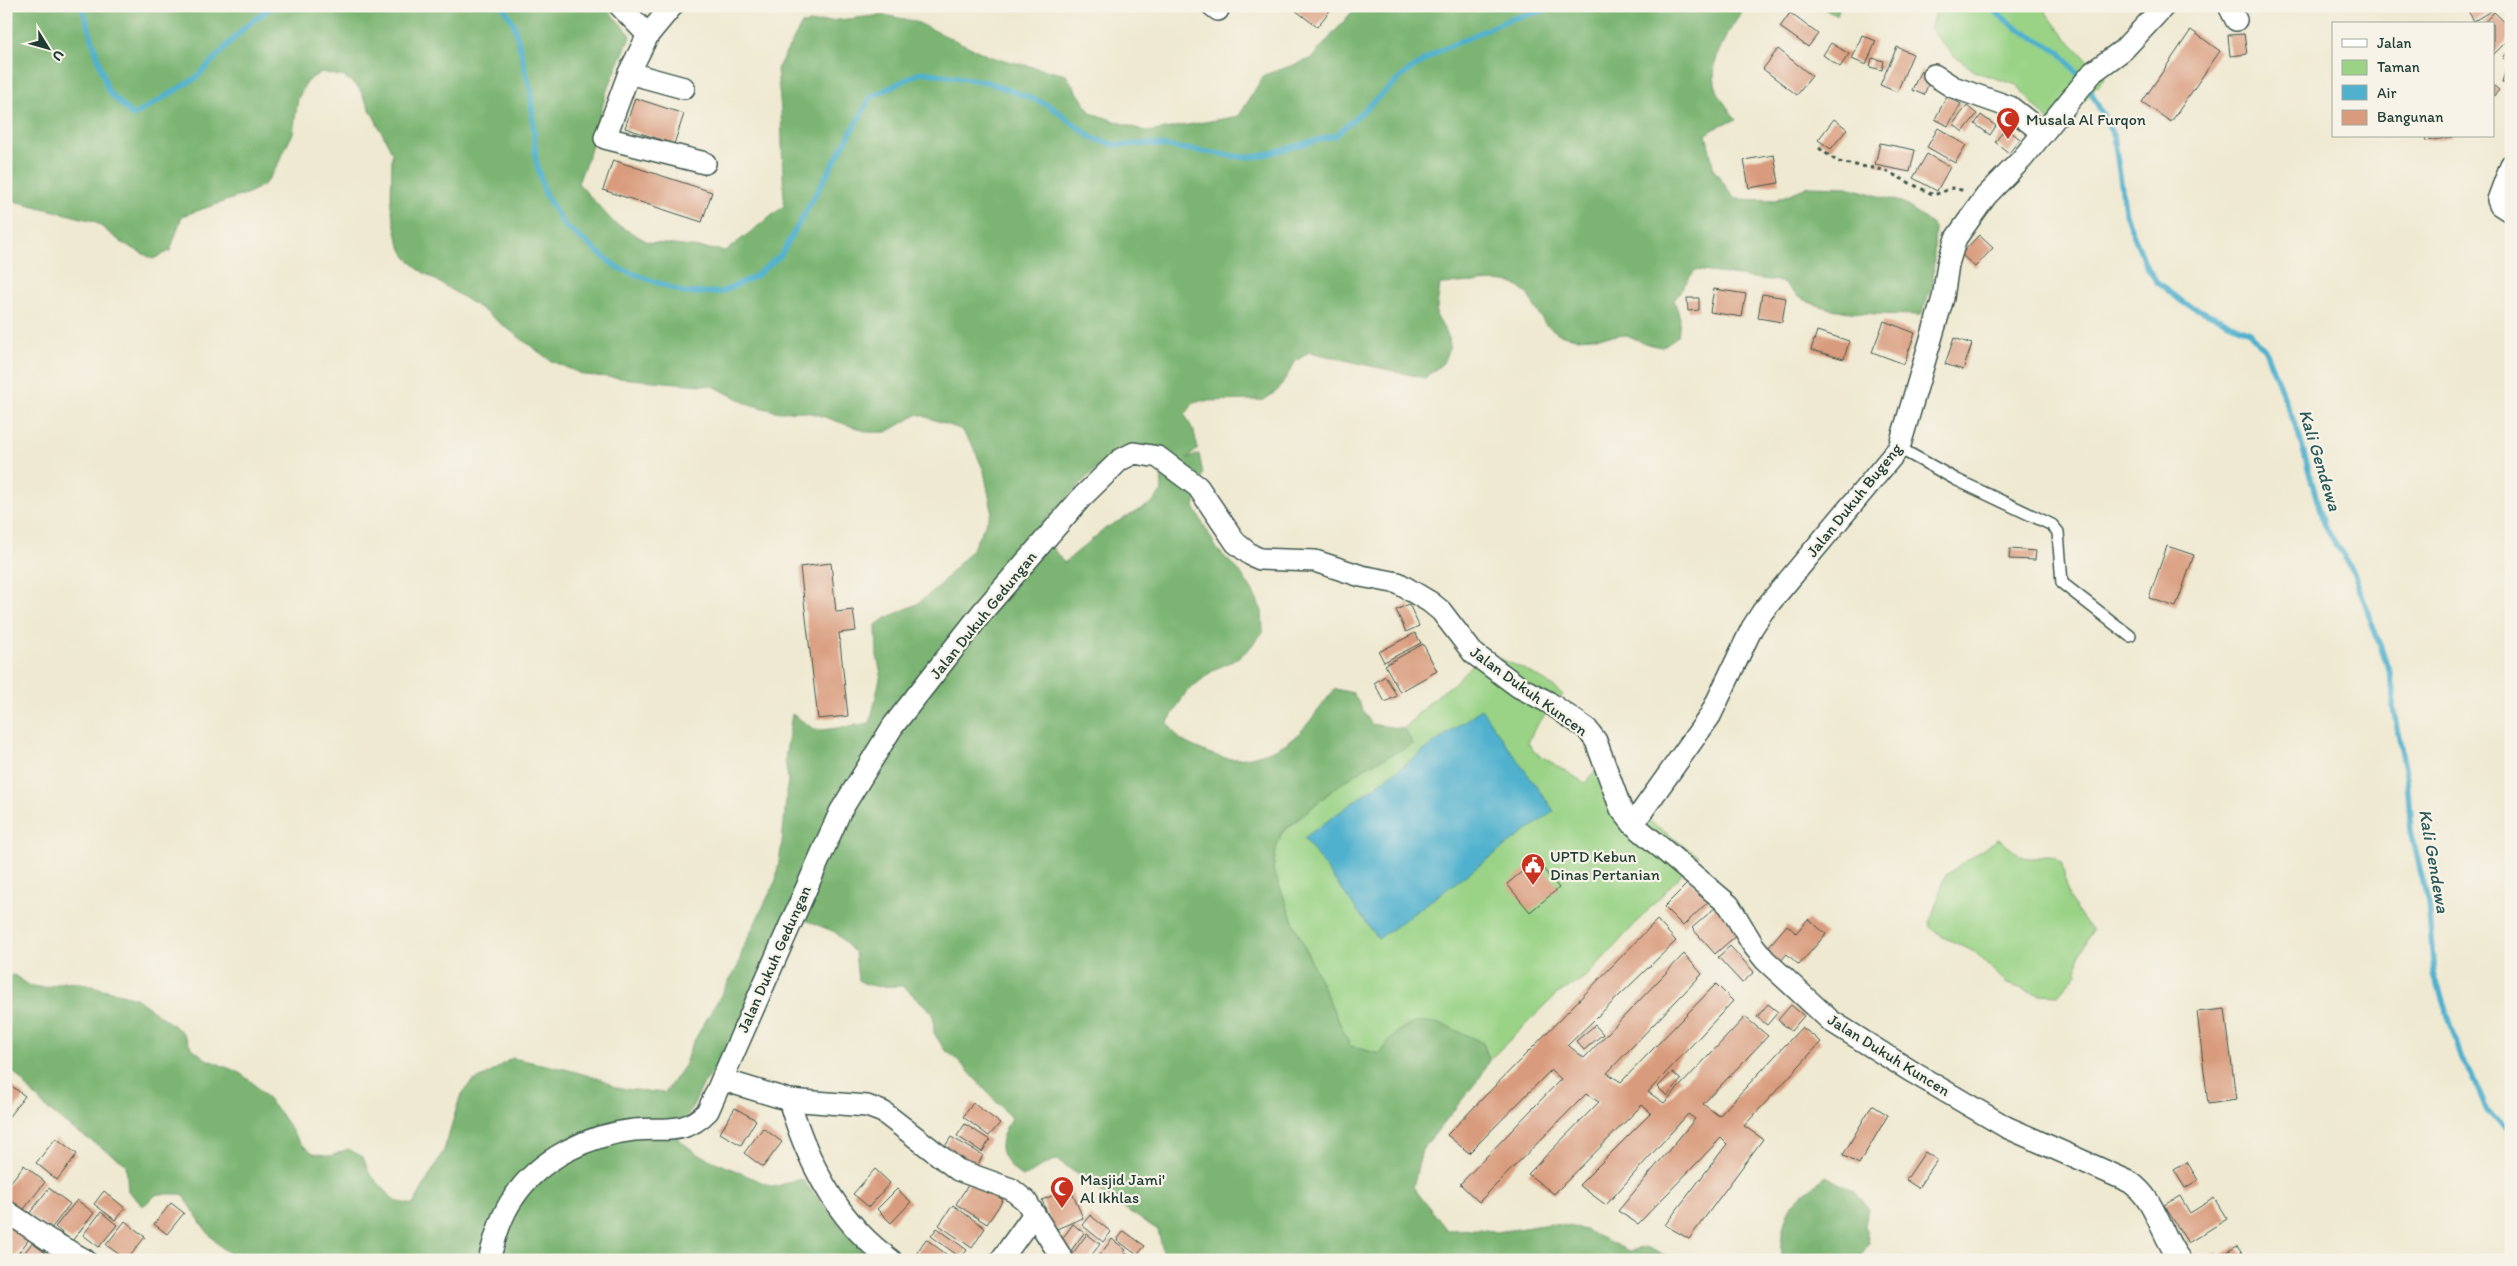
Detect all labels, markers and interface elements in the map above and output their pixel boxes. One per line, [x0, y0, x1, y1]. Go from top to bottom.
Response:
north arrow [22, 22, 72, 72]
legend [2332, 22, 2494, 138]
text: Jalan [2377, 34, 2411, 52]
text: U [48, 47, 68, 64]
text: Taman [2377, 58, 2420, 76]
text: Air [2377, 84, 2396, 102]
mosque icon: Musala Al Furqon [1995, 106, 2021, 140]
text: Bangunan [2377, 108, 2444, 126]
place label: Musala Al Furqon [2026, 110, 2146, 129]
water label: Kali Gendewa [2294, 407, 2346, 514]
street label: Jalan Dukuh Bugeng [1802, 439, 1906, 561]
street label: Jalan Dukuh Gedungan [926, 547, 1041, 683]
street label: Jalan Dukuh Kuncen [1467, 642, 1591, 740]
water label: Kali Gendewa [2414, 807, 2454, 916]
place label: UPTD Kebun Dinas Pertanian [1550, 847, 1660, 884]
public building icon: UPTD Kebun Dinas Pertanian [1520, 852, 1546, 886]
street label: Jalan Dukuh Gedungan [733, 882, 815, 1035]
street label: Jalan Dukuh Kuncen [1824, 1010, 1954, 1100]
place label: Masjid Jami' Al Ikhlas [1080, 1170, 1165, 1207]
mosque icon: Masjid Jami' Al Ikhlas [1049, 1175, 1075, 1209]

